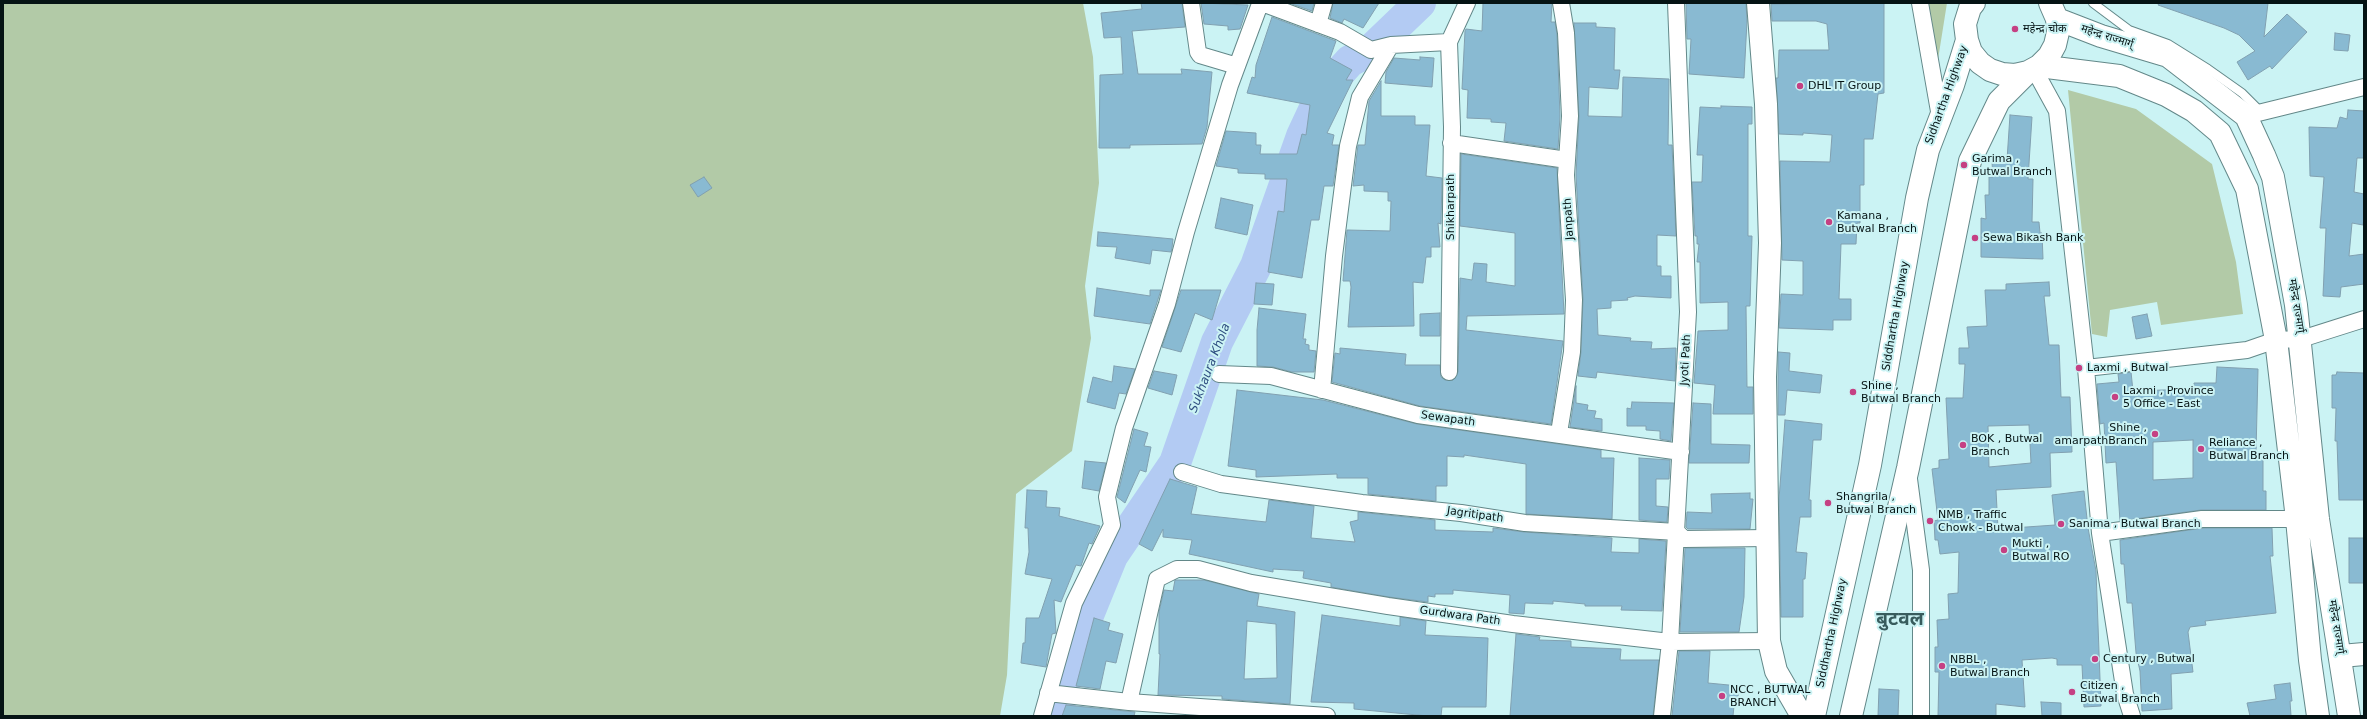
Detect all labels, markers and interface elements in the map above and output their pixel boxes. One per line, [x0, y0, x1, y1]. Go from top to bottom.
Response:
place label: महेन्द्र चोक [2023, 22, 2066, 36]
street label: महेन्द्र राज्मार्ग् [2079, 22, 2135, 52]
marker: महेन्द्र चोक [2010, 24, 2020, 34]
street label: Sidhartha Highway [1923, 44, 1971, 146]
place label: DHL IT Group [1808, 79, 1881, 93]
marker: DHL IT Group [1795, 81, 1805, 91]
place label: Garima , Butwal Branch [1972, 152, 2052, 178]
marker: Garima , Butwal Branch [1959, 160, 1969, 170]
street label: Shikharpath [1444, 174, 1458, 240]
street label: Janpath [1561, 198, 1577, 240]
place label: Kamana , Butwal Branch [1837, 209, 1917, 235]
marker: Kamana , Butwal Branch [1824, 217, 1834, 227]
place label: Sewa Bikash Bank [1983, 231, 2083, 245]
marker: Sewa Bikash Bank [1970, 233, 1980, 243]
street label: Siddhartha Highway [1880, 260, 1912, 372]
street label: महेन्द्र राज्मार्ग् [2285, 278, 2307, 334]
water label: Sukhaura Khola [1186, 321, 1234, 415]
street label: Jyoti Path [1678, 334, 1694, 386]
place label: Laxmi , Butwal [2087, 361, 2168, 375]
marker: Laxmi , Butwal [2074, 363, 2084, 373]
place label: Shine , Butwal Branch [1861, 379, 1941, 405]
place label: Laxmi , Province 5 Office - East [2123, 384, 2213, 410]
marker: Shine , Butwal Branch [1848, 387, 1858, 397]
marker: Laxmi , Province 5 Office - East [2110, 392, 2120, 402]
street label: Sewapath [1420, 409, 1476, 429]
place label: Shine , amarpathBranch [2054, 421, 2147, 447]
marker: Shine , amarpathBranch [2150, 429, 2160, 439]
place label: BOK , Butwal Branch [1971, 432, 2042, 458]
place label: Reliance , Butwal Branch [2209, 436, 2289, 462]
marker: BOK , Butwal Branch [1958, 440, 1968, 450]
marker: Reliance , Butwal Branch [2196, 444, 2206, 454]
place label: Shangrila , Butwal Branch [1836, 490, 1916, 516]
marker: Shangrila , Butwal Branch [1823, 498, 1833, 508]
street label: Jagritipath [1446, 505, 1504, 525]
place label: NMB , Traffic Chowk - Butwal [1938, 508, 2023, 534]
marker: NMB , Traffic Chowk - Butwal [1925, 516, 1935, 526]
place label: Sanima , Butwal Branch [2069, 517, 2201, 531]
marker: Sanima , Butwal Branch [2056, 519, 2066, 529]
place label: Mukti , Butwal RO [2012, 537, 2069, 563]
marker: Mukti , Butwal RO [1999, 545, 2009, 555]
street label: Siddhartha Highway [1814, 577, 1850, 689]
street label: महेन्द्र राज्मार्ग् [2325, 599, 2347, 655]
street label: Gurdwara Path [1419, 604, 1501, 628]
district label: बुटवल [1876, 609, 1924, 631]
place label: Century , Butwal [2103, 652, 2195, 666]
place label: NBBL , Butwal Branch [1950, 653, 2030, 679]
marker: Century , Butwal [2090, 654, 2100, 664]
marker: NBBL , Butwal Branch [1937, 661, 1947, 671]
place label: Citizen , Butwal Branch [2080, 679, 2160, 705]
place label: NCC , BUTWAL BRANCH [1730, 683, 1810, 709]
marker: Citizen , Butwal Branch [2067, 687, 2077, 697]
marker: NCC , BUTWAL BRANCH [1717, 691, 1727, 701]

